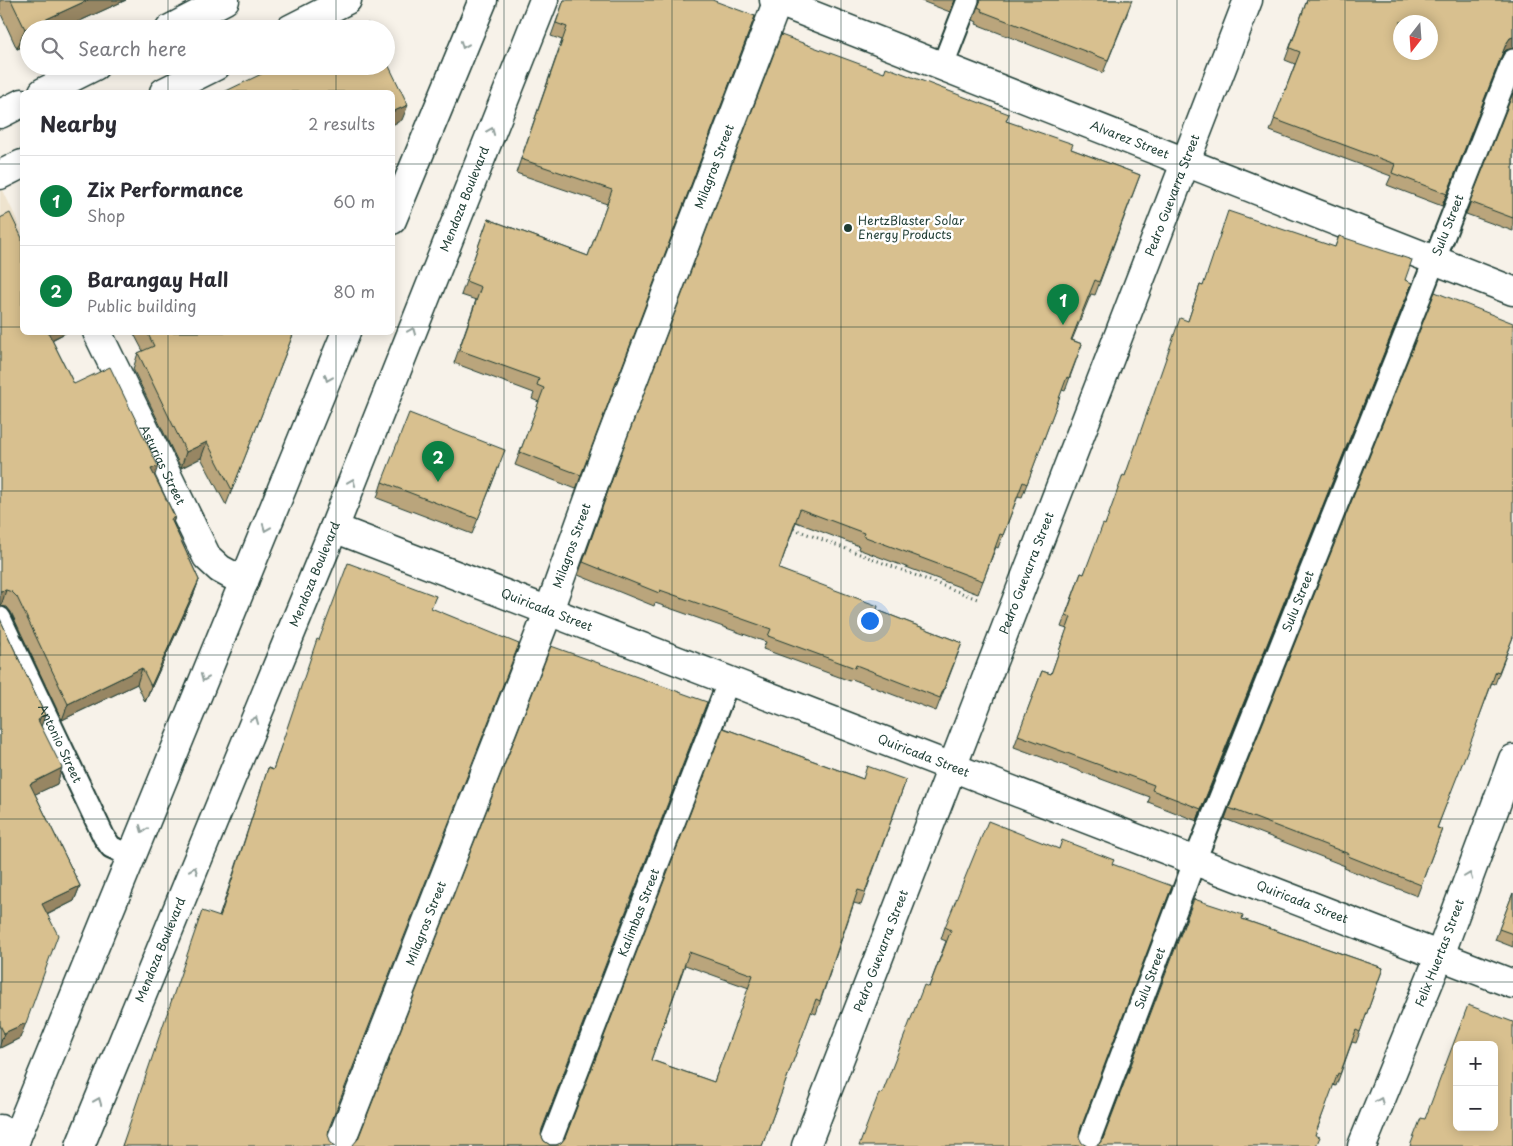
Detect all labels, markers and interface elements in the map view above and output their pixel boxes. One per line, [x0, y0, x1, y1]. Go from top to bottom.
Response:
north arrow [1393, 15, 1438, 60]
search box [20, 20, 395, 75]
icon: search [38, 34, 66, 62]
text: Search here [78, 34, 187, 62]
one-way arrow [460, 40, 471, 49]
text: Nearby [40, 107, 117, 139]
text: 2 results [308, 111, 375, 135]
street label: Alvarez Street [1088, 115, 1172, 163]
street label: Milagros Street [689, 121, 738, 211]
one-way arrow [485, 127, 496, 136]
street label: Pedro Guevarra Street [1140, 131, 1203, 259]
street label: Mendoza Boulevard [435, 143, 493, 254]
text: Zix Performance [87, 175, 243, 203]
text: 1 [52, 189, 60, 213]
text: 60 m [333, 189, 375, 213]
street label: Sulu Street [1427, 191, 1467, 258]
text: Shop [87, 203, 125, 227]
place label: HertzBlaster Solar Energy Products [858, 211, 965, 243]
marker: HertzBlaster Solar Energy Products [842, 222, 854, 234]
text: Barangay Hall [87, 265, 228, 293]
text: 2 [50, 279, 62, 303]
text: 80 m [333, 279, 375, 303]
pin: 1 [1047, 284, 1079, 325]
text: Public building [87, 293, 197, 317]
one-way arrow [406, 327, 416, 336]
one-way arrow [323, 373, 334, 382]
street label: Asturias Street [136, 421, 190, 508]
pin: 2 [422, 441, 454, 482]
one-way arrow [346, 478, 357, 487]
street label: Milagros Street [548, 500, 595, 590]
street label: Pedro Guevarra Street [994, 509, 1058, 636]
street label: Mendoza Boulevard [284, 518, 344, 629]
one-way arrow [262, 523, 272, 532]
street label: Sulu Street [1277, 568, 1318, 635]
street label: Quiricada Street [499, 583, 595, 635]
your location [857, 608, 883, 634]
one-way arrow [200, 673, 211, 682]
street label: Antonio Street [34, 701, 87, 786]
one-way arrow [250, 716, 260, 724]
street label: Quiricada Street [875, 729, 972, 781]
one-way arrow [138, 824, 149, 833]
one-way arrow [187, 866, 198, 875]
street label: Kalimbas Street [613, 866, 663, 959]
one-way arrow [1463, 873, 1473, 881]
street label: Quiricada Street [1254, 876, 1351, 927]
street label: Milagros Street [401, 878, 450, 968]
street label: Pedro Guevarra Street [849, 887, 912, 1014]
street label: Mendoza Boulevard [130, 894, 190, 1005]
street label: Felix Huertas Street [1410, 896, 1468, 1009]
street label: Sulu Street [1129, 945, 1169, 1012]
map controls [1453, 1041, 1498, 1131]
button: + [1453, 1041, 1498, 1086]
button: − [1453, 1086, 1498, 1131]
one-way arrow [92, 1097, 103, 1106]
one-way arrow [1374, 1097, 1384, 1106]

